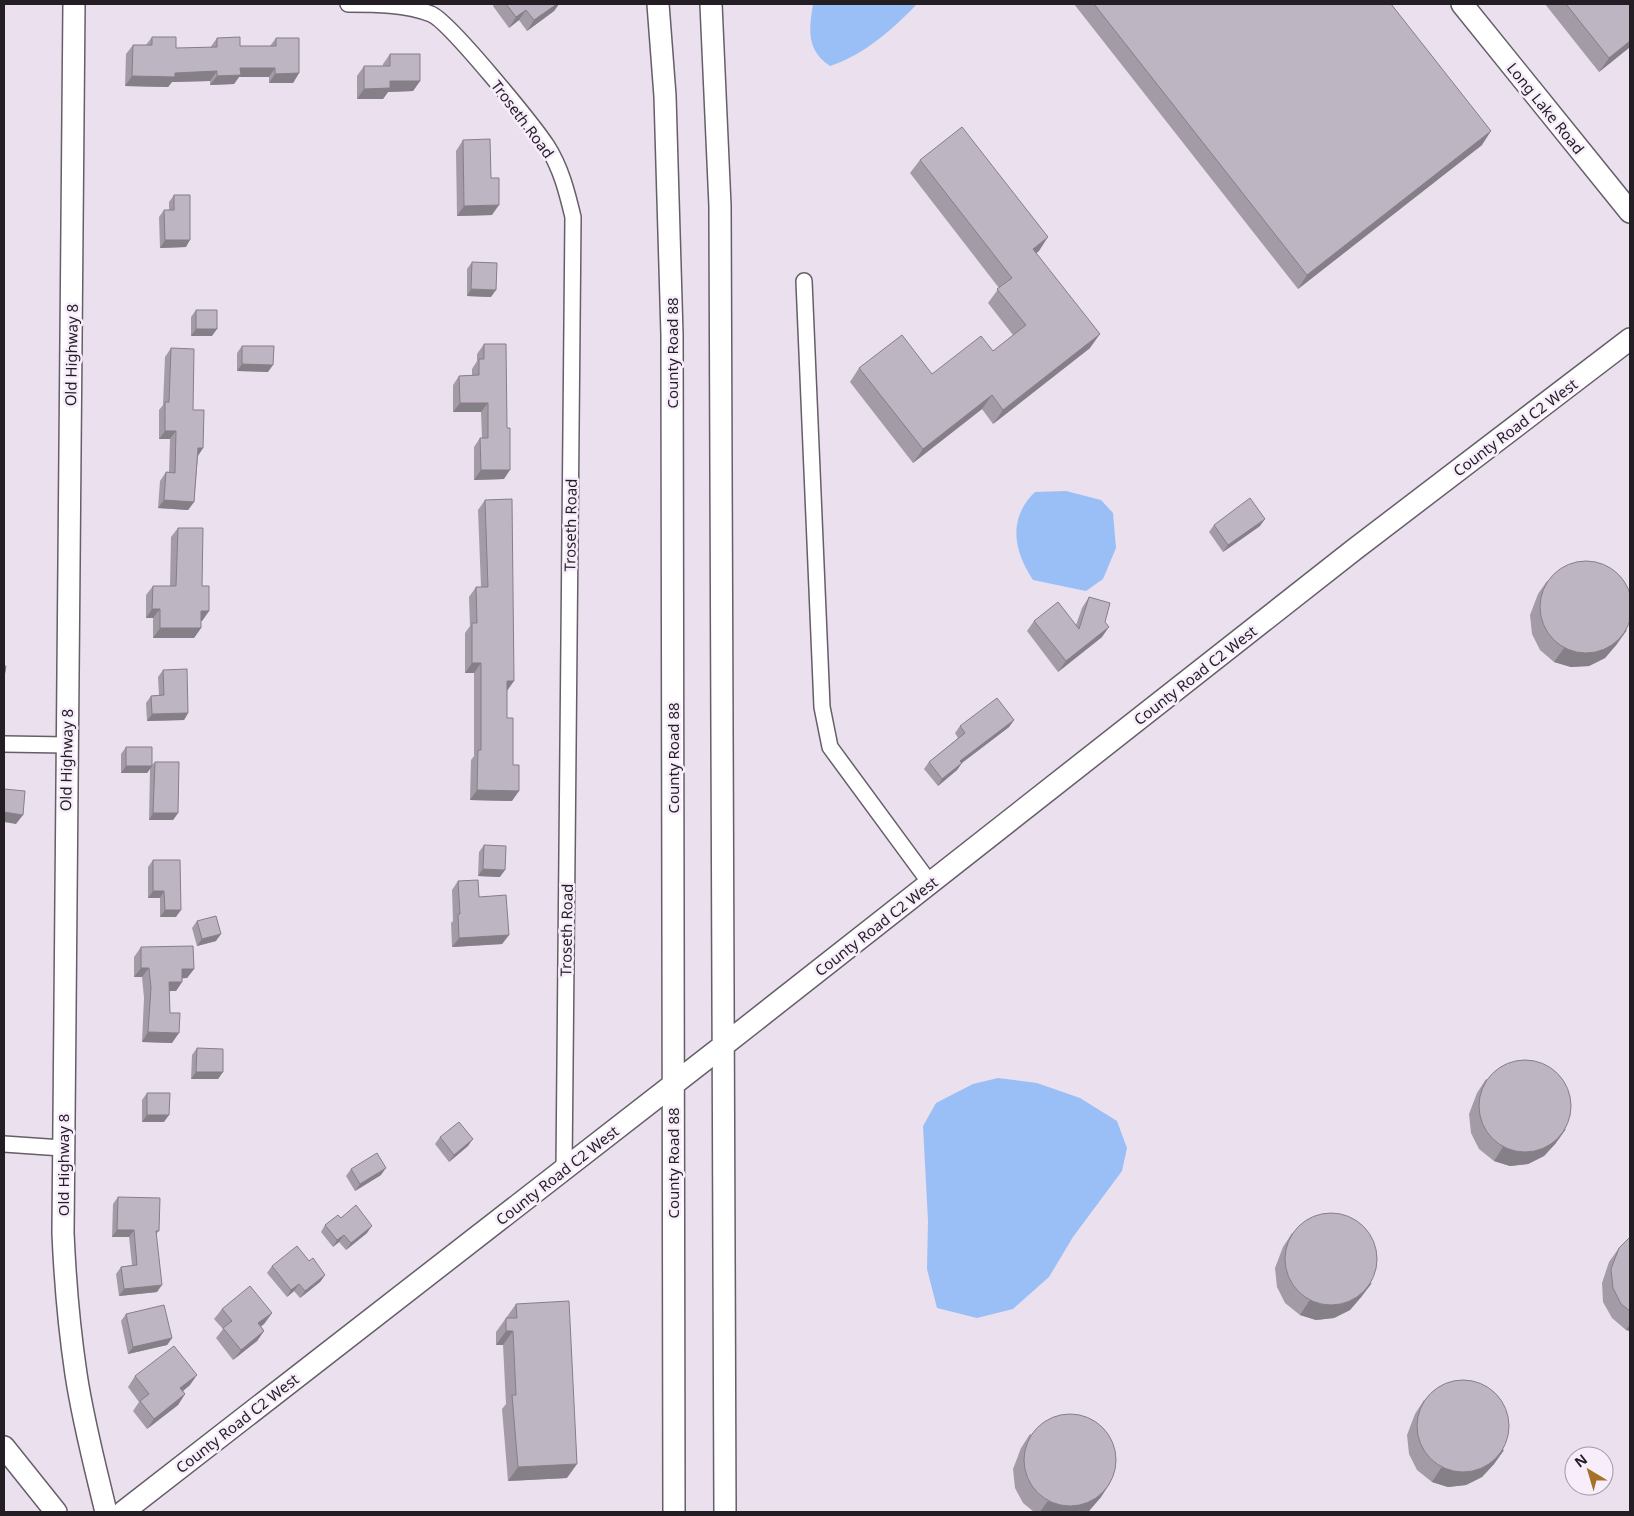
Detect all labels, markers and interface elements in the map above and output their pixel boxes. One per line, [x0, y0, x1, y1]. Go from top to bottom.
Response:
street label: Long Lake Road [1503, 58, 1589, 158]
street label: Troseth Road [487, 76, 559, 162]
street label: County Road 88 [662, 297, 682, 409]
street label: Old Highway 8 [60, 304, 82, 406]
street label: County Road C2 West [1449, 373, 1582, 480]
street label: Troseth Road [559, 478, 581, 572]
street label: County Road C2 West [1129, 620, 1261, 729]
street label: County Road 88 [663, 702, 683, 814]
street label: Old Highway 8 [55, 709, 77, 811]
street label: County Road C2 West [810, 871, 942, 980]
street label: Troseth Road [555, 883, 577, 977]
street label: County Road 88 [663, 1107, 683, 1219]
street label: Old Highway 8 [53, 1114, 73, 1216]
street label: County Road C2 West [491, 1120, 623, 1229]
street label: County Road C2 West [171, 1368, 303, 1477]
north arrow [1564, 1446, 1614, 1496]
text: N [1570, 1449, 1591, 1471]

